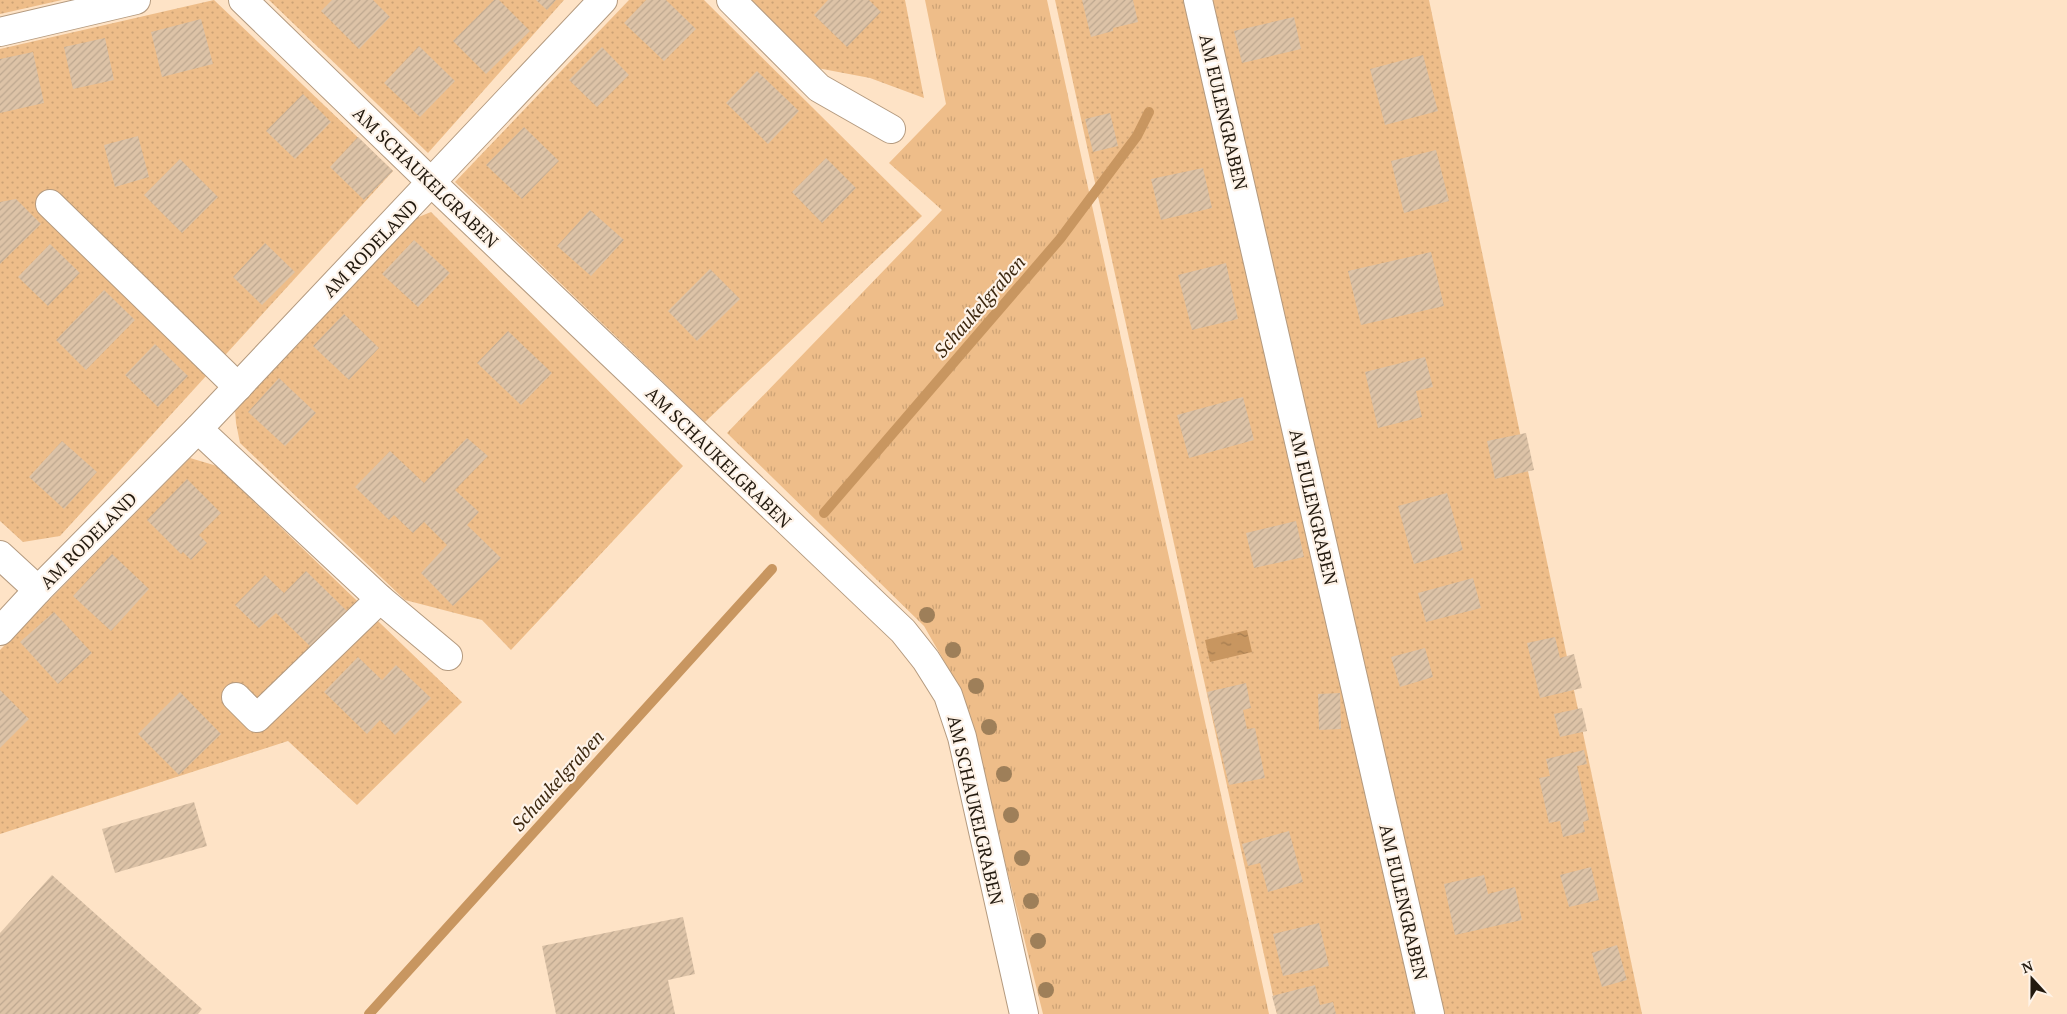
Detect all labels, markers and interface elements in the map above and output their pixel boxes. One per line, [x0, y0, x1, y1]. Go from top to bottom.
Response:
street label: AM EULENGRABEN [1194, 32, 1254, 192]
street label: AM SCHAUKELGRABEN [348, 101, 504, 253]
street label: AM RODELAND [317, 194, 423, 302]
water label: Schaukelgraben [928, 250, 1030, 362]
street label: AM SCHAUKELGRABEN [641, 381, 797, 533]
street label: AM EULENGRABEN [1284, 427, 1344, 587]
street label: AM RODELAND [34, 486, 142, 594]
street label: AM SCHAUKELGRABEN [943, 713, 1009, 907]
water label: Schaukelgraben [505, 724, 609, 836]
street label: AM EULENGRABEN [1374, 822, 1434, 982]
north arrow [2007, 954, 2057, 1004]
text: N [2019, 955, 2036, 977]

